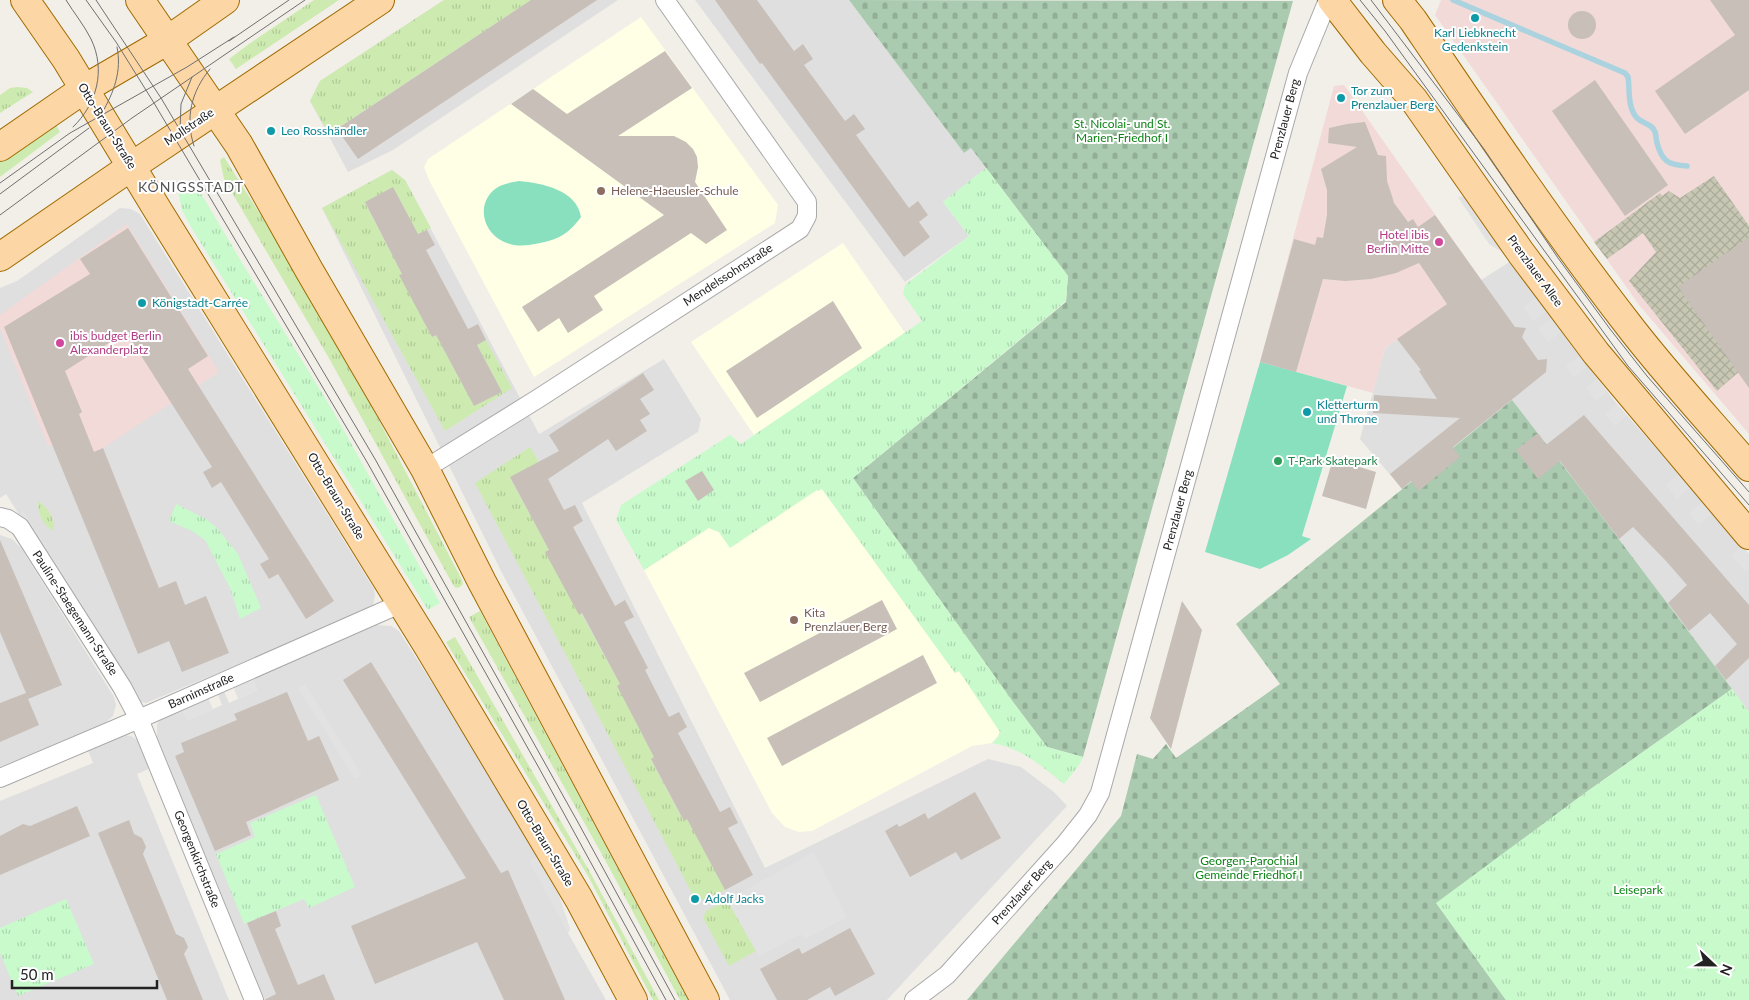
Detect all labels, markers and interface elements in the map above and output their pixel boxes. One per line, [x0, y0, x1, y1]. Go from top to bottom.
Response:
marker: Karl Liebknecht Gedenkstein [1469, 12, 1481, 24]
place label: Karl Liebknecht Gedenkstein [1434, 25, 1517, 54]
street label: Prenzlauer Berg [1267, 77, 1303, 161]
street label: Otto-Braun-Straße [75, 80, 140, 172]
place label: Tor zum Prenzlauer Berg [1351, 83, 1434, 112]
marker: Tor zum Prenzlauer Berg [1335, 92, 1347, 104]
street label: Mollstraße [161, 105, 216, 149]
park label: St. Nicolai- und St. Marien-Friedhof I [1074, 116, 1170, 145]
place label: Leo Rosshändler [281, 123, 368, 138]
marker: Leo Rosshändler [265, 125, 277, 137]
district label: KÖNIGSSTADT [138, 178, 244, 195]
place label: Helene-Haeusler-Schule [611, 183, 739, 198]
marker: Helene-Haeusler-Schule [595, 185, 607, 197]
place label: Hotel ibis Berlin Mitte [1367, 227, 1429, 256]
street label: Prenzlauer Allee [1504, 232, 1566, 309]
marker: Hotel ibis Berlin Mitte [1433, 236, 1445, 248]
street label: Mendelssohnstraße [680, 240, 775, 309]
place label: Königstadt-Carrée [152, 295, 248, 310]
marker: Königstadt-Carrée [136, 297, 148, 309]
place label: ibis budget Berlin Alexanderplatz [70, 328, 161, 357]
marker: ibis budget Berlin Alexanderplatz [54, 337, 66, 349]
place label: Kletterturm und Throne [1317, 397, 1378, 426]
marker: Kletterturm und Throne [1301, 406, 1313, 418]
street label: Otto-Braun-Straße [305, 450, 368, 542]
place label: T-Park Skatepark [1288, 453, 1378, 468]
marker: T-Park Skatepark [1272, 455, 1284, 467]
street label: Prenzlauer Berg [1160, 468, 1196, 552]
street label: Pauline-Staegemann-Straße [29, 547, 121, 678]
place label: Kita Prenzlauer Berg [804, 605, 887, 634]
marker: Kita Prenzlauer Berg [788, 614, 800, 626]
street label: Barnimstraße [166, 669, 236, 712]
street label: Otto-Braun-Straße [514, 797, 577, 889]
street label: Georgenkirchstraße [171, 808, 224, 910]
park label: Georgen-Parochial Gemeinde Friedhof I [1195, 853, 1303, 882]
street label: Prenzlauer Berg [988, 856, 1055, 928]
park label: Leisepark [1613, 882, 1664, 897]
place label: Adolf Jacks [705, 891, 764, 906]
marker: Adolf Jacks [689, 893, 701, 905]
north arrow [1689, 940, 1739, 990]
scale bar [12, 958, 158, 990]
text: N [1717, 962, 1736, 978]
text: 50 m [20, 965, 54, 983]

